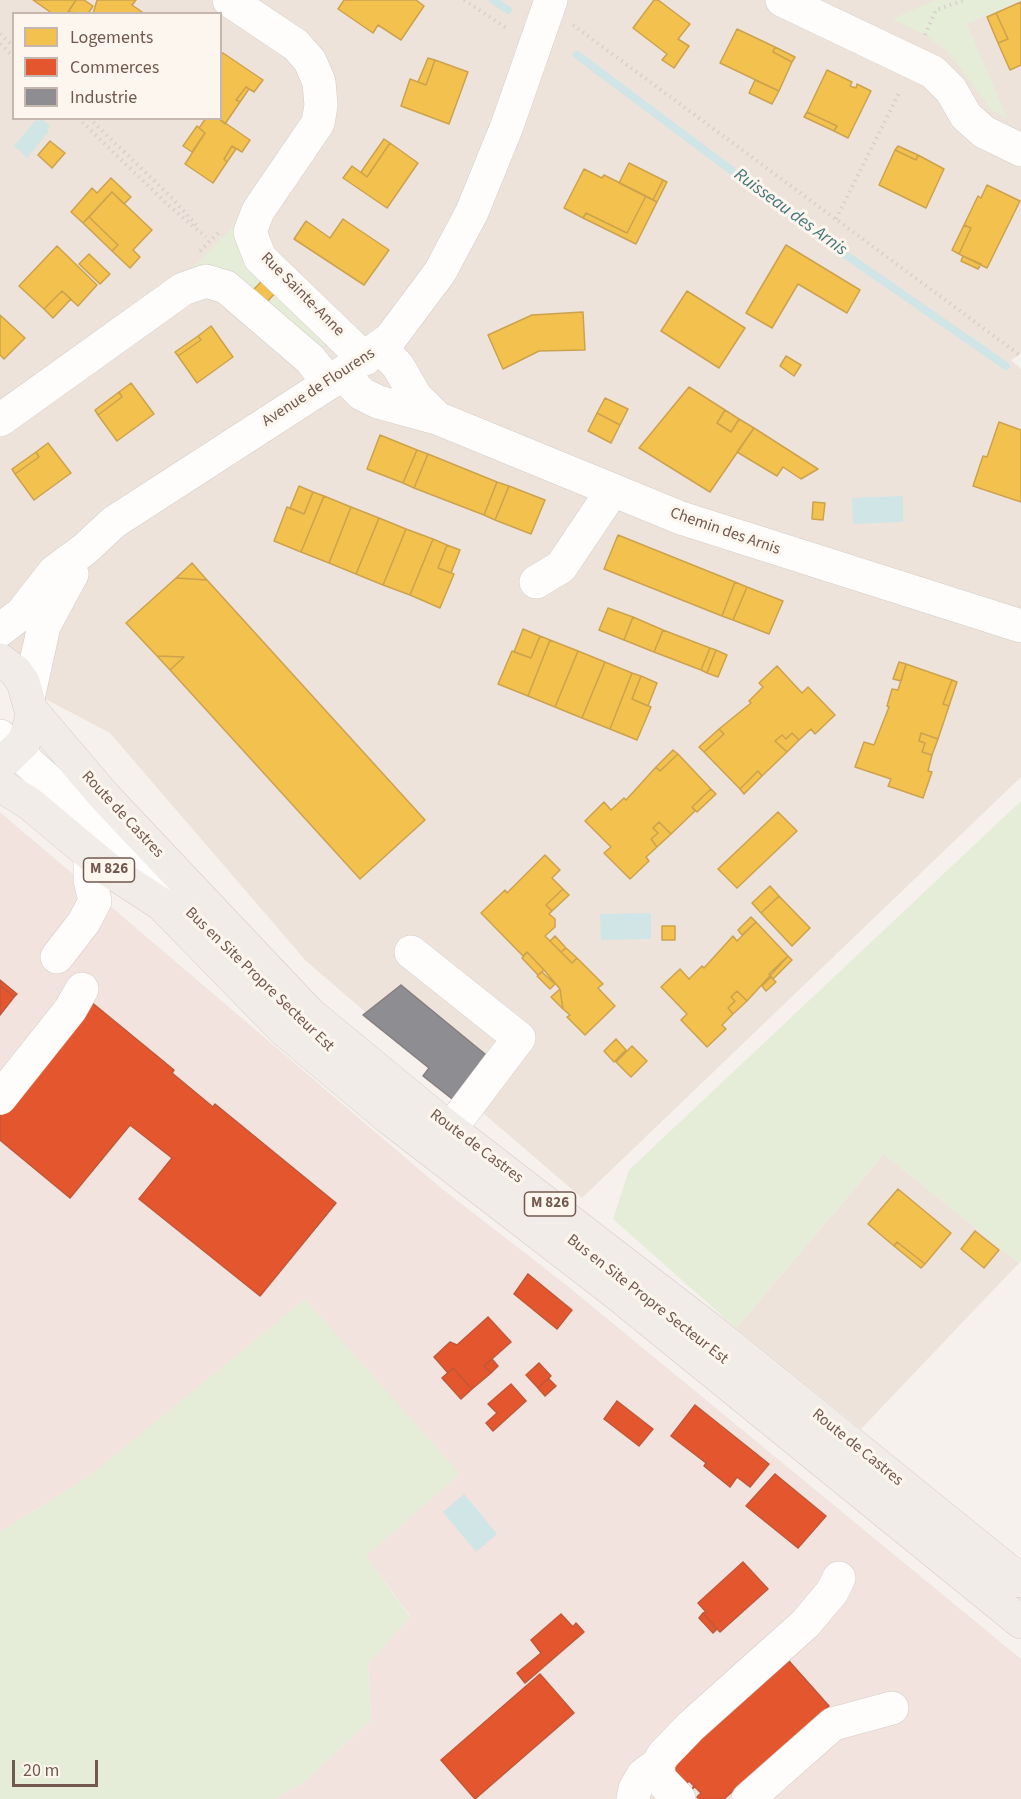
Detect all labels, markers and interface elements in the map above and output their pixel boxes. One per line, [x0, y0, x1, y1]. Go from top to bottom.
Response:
legend [12, 12, 222, 120]
text: Logements [70, 25, 153, 50]
text: Commerces [70, 55, 159, 80]
text: Industrie [70, 85, 137, 110]
water label: Ruisseau des Arnis [729, 165, 851, 261]
street label: Rue Sainte-Anne [256, 249, 348, 341]
street label: Avenue de Flourens [259, 344, 379, 432]
street label: Chemin des Arnis [667, 504, 783, 560]
street label: Route de Castres [77, 768, 167, 862]
road number: M 826 [84, 858, 134, 882]
street label: Bus en Site Propre Secteur Est [181, 904, 337, 1056]
street label: Route de Castres [426, 1106, 526, 1188]
road number: M 826 [524, 1192, 576, 1216]
street label: Bus en Site Propre Secteur Est [562, 1231, 732, 1369]
street label: Route de Castres [808, 1405, 906, 1491]
scale bar [15, 1748, 100, 1786]
text: 20 m [23, 1758, 59, 1783]

